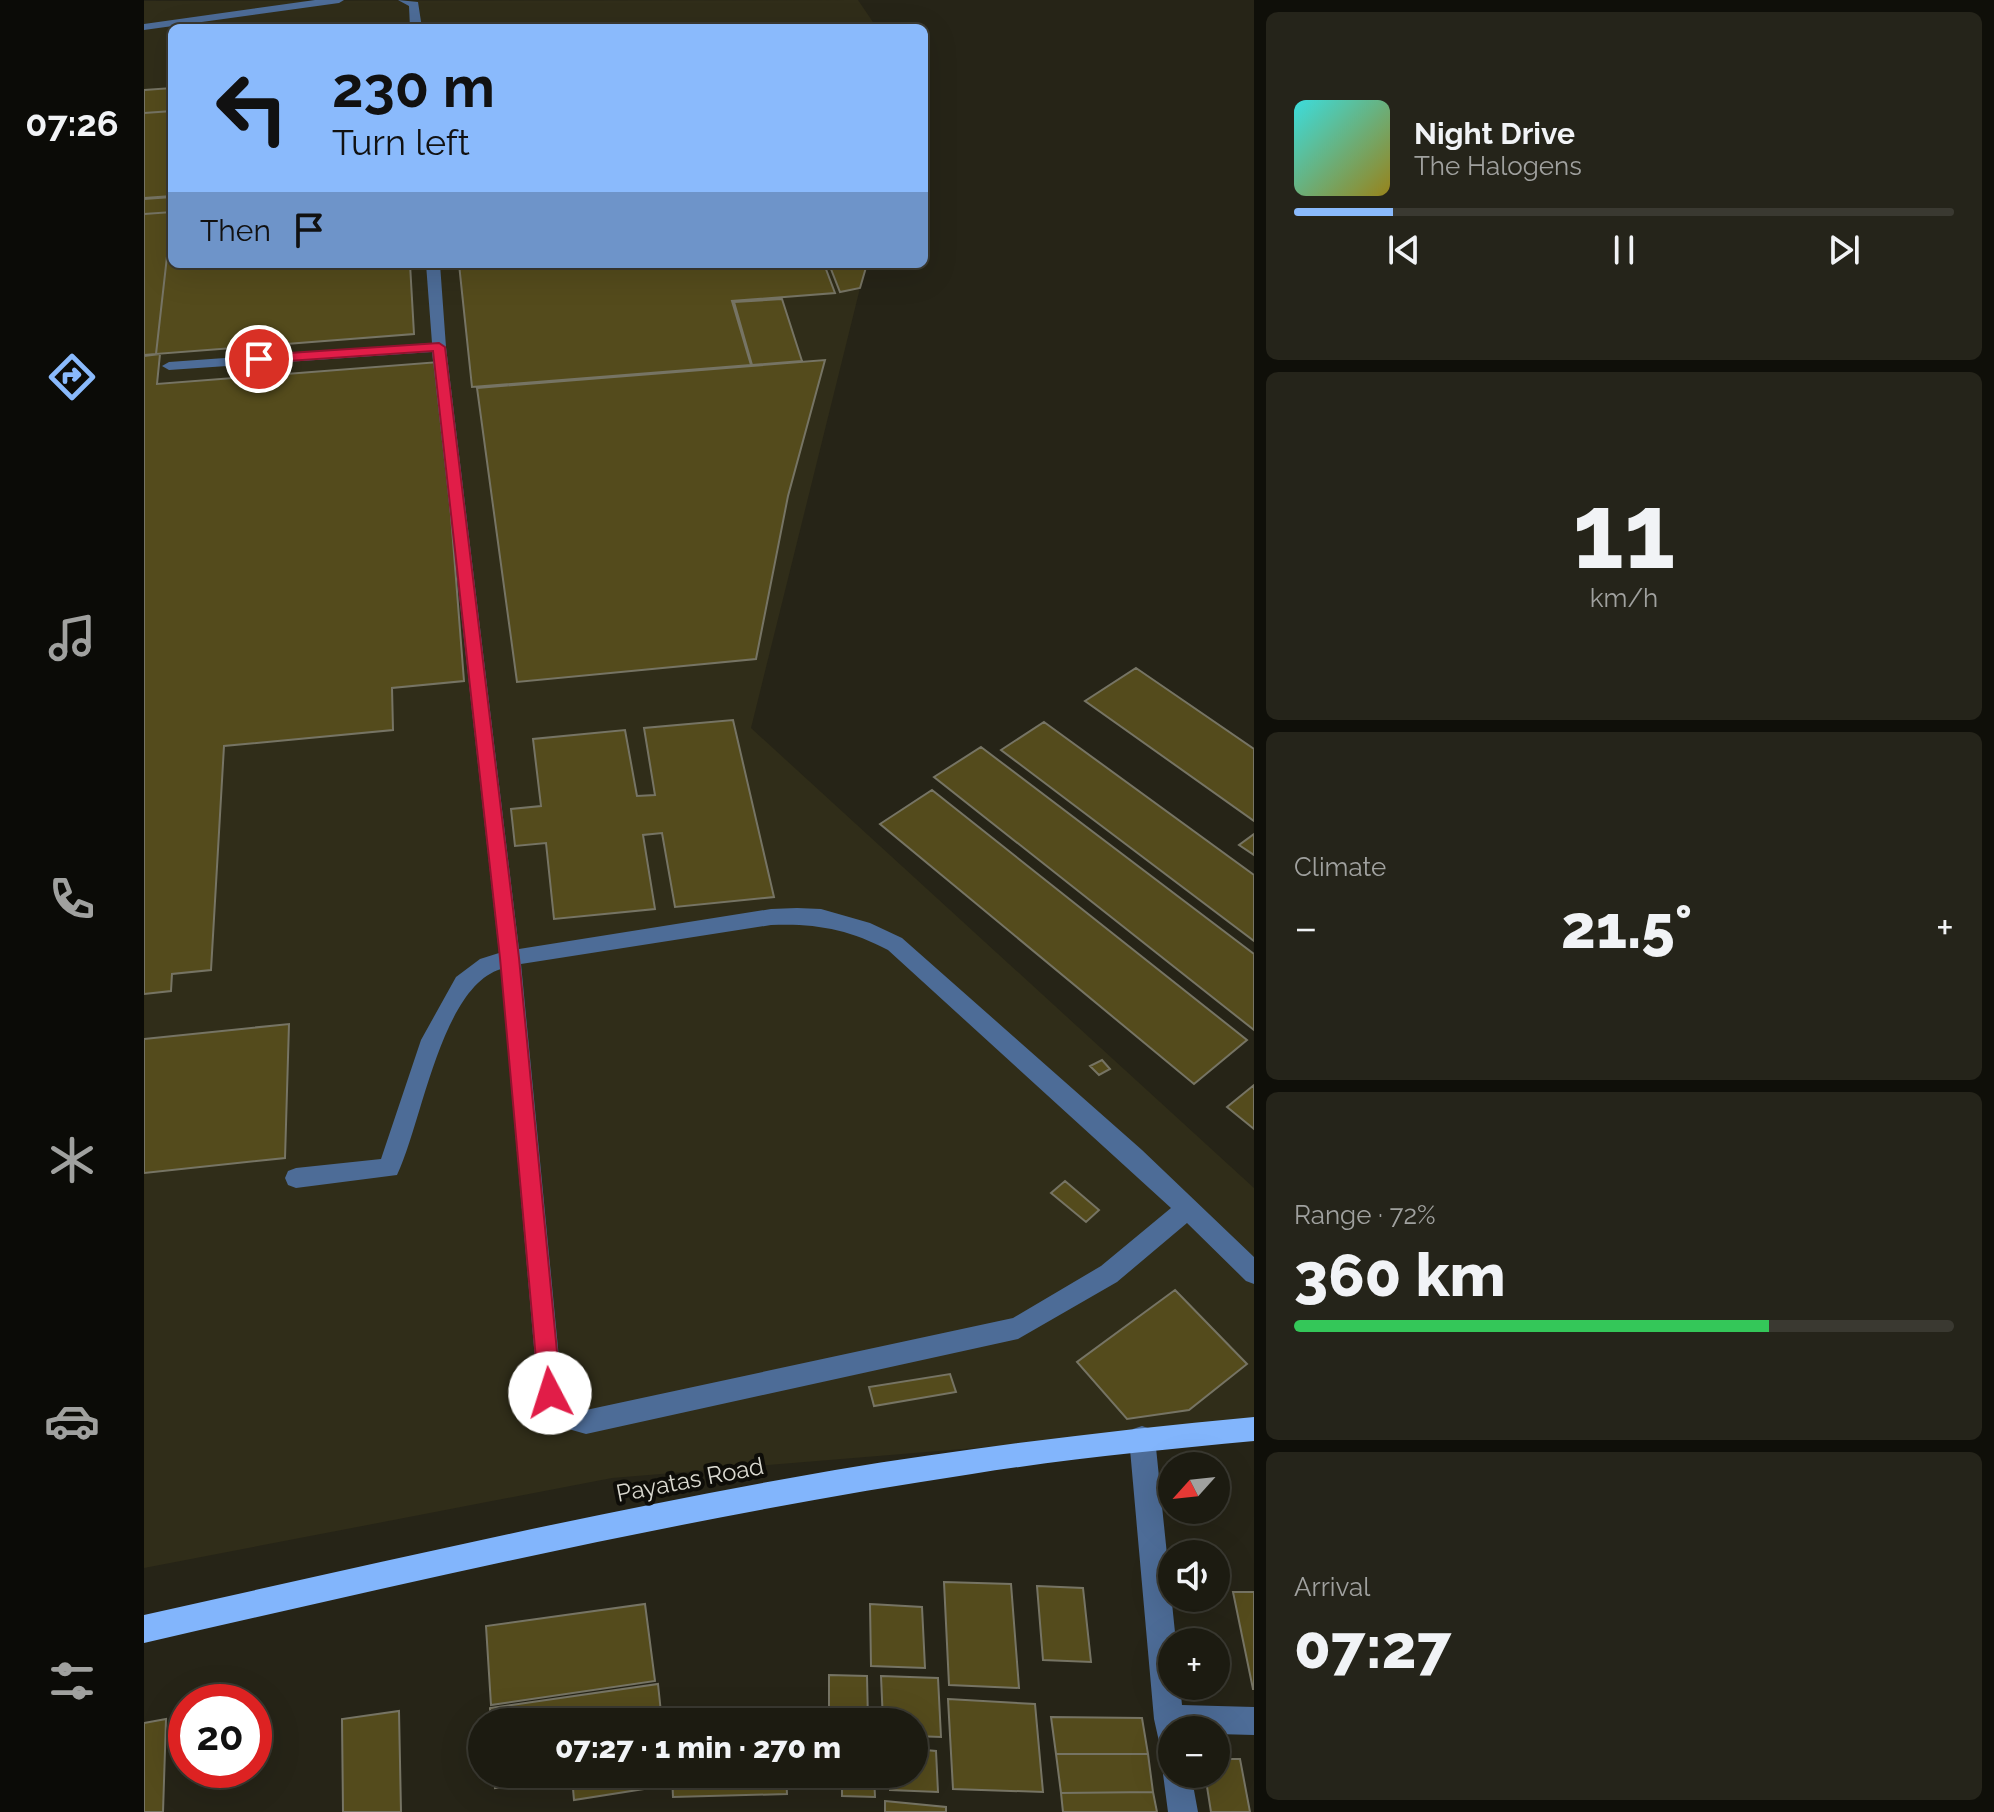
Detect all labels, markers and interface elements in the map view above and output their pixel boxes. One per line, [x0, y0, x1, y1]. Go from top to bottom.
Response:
text: 230 m [332, 54, 495, 120]
icon: left [200, 56, 304, 160]
text: 07:26 [25, 102, 119, 144]
text: Night Drive [1414, 116, 1575, 151]
text: Turn left [332, 121, 470, 163]
text: The Halogens [1414, 151, 1582, 181]
icon: arrive [287, 208, 331, 252]
text: Then [200, 213, 271, 248]
icon: previous [1382, 228, 1426, 272]
icon: pause [1602, 228, 1646, 272]
icon: next [1822, 228, 1866, 272]
pin [225, 325, 293, 393]
icon: arrive [237, 337, 281, 381]
icon: directions [44, 349, 100, 405]
text: 11 [1573, 470, 1675, 592]
text: km/h [1590, 583, 1658, 613]
icon: music [44, 610, 100, 666]
text: Climate [1294, 852, 1386, 882]
icon: phone [44, 871, 100, 927]
text: 21.5° [1561, 892, 1692, 962]
text: − [1294, 902, 1318, 953]
text: + [1936, 902, 1954, 953]
icon: climate [44, 1132, 100, 1188]
text: Range · 72% [1294, 1200, 1436, 1230]
text: 360 km [1294, 1240, 1506, 1310]
position arrow [508, 1351, 592, 1435]
icon: car [44, 1393, 100, 1449]
street label: Payatas Road [614, 1451, 766, 1508]
north arrow [1158, 1452, 1230, 1524]
map controls [1158, 1452, 1230, 1788]
button: sound [1158, 1540, 1230, 1612]
text: Arrival [1294, 1572, 1370, 1602]
text: 07:27 [1294, 1612, 1451, 1682]
button: + [1158, 1628, 1230, 1700]
icon: filters [44, 1653, 100, 1709]
speed limit sign: 20 [168, 1684, 272, 1788]
button: − [1158, 1716, 1230, 1788]
text: 07:27 · 1 min · 270 m [555, 1730, 841, 1765]

